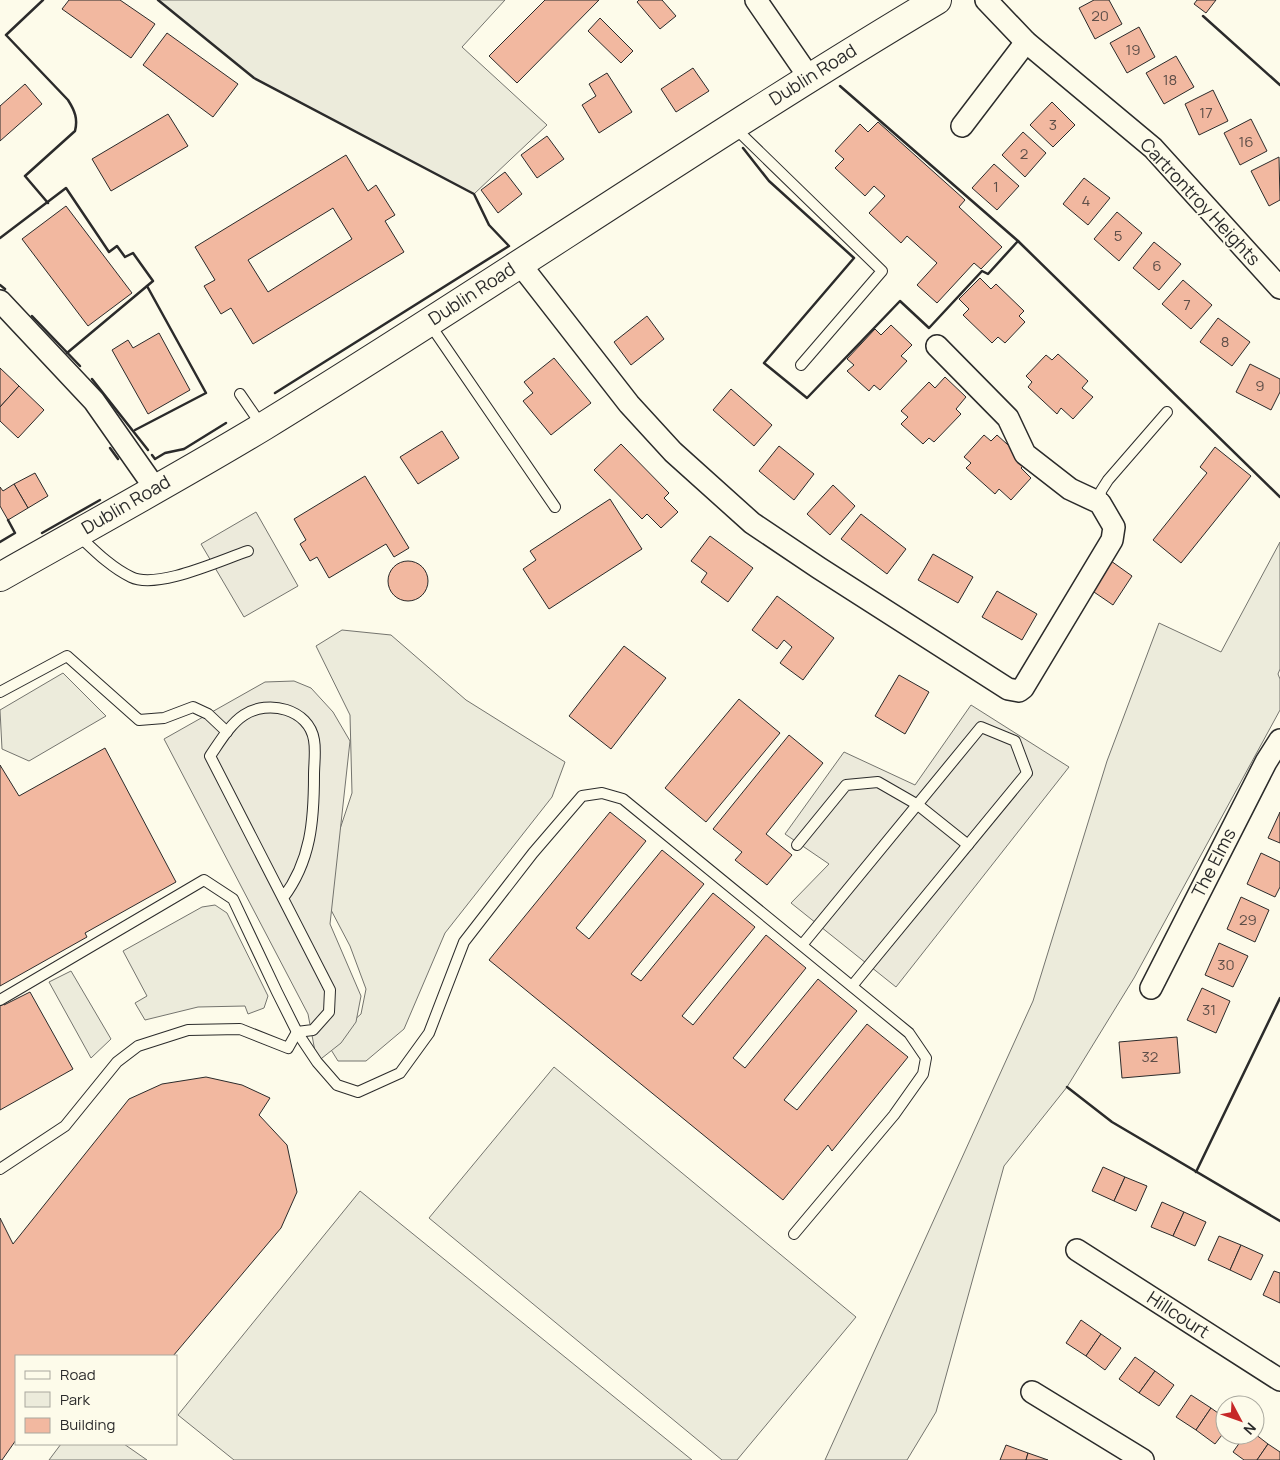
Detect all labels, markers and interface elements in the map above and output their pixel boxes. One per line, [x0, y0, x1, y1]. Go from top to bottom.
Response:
house number: 20 [1091, 5, 1109, 26]
street label: Dublin Road [764, 38, 861, 111]
house number: 19 [1125, 39, 1141, 60]
house number: 18 [1163, 69, 1177, 90]
house number: 17 [1199, 102, 1213, 123]
house number: 3 [1049, 114, 1057, 135]
house number: 16 [1238, 131, 1254, 152]
street label: Cartrontroy Heights [1135, 132, 1266, 270]
house number: 2 [1020, 143, 1028, 164]
house number: 1 [993, 176, 999, 197]
house number: 4 [1082, 190, 1091, 211]
house number: 5 [1114, 225, 1122, 246]
house number: 6 [1152, 255, 1162, 276]
street label: Dublin Road [423, 256, 519, 330]
house number: 7 [1183, 294, 1191, 315]
house number: 8 [1221, 331, 1229, 352]
house number: 9 [1255, 375, 1265, 396]
street label: Dublin Road [77, 469, 174, 539]
street label: The Elms [1185, 824, 1241, 901]
house number: 29 [1239, 909, 1257, 930]
house number: 30 [1217, 954, 1235, 975]
house number: 31 [1202, 999, 1216, 1020]
house number: 32 [1142, 1046, 1158, 1067]
street label: Hillcourt [1143, 1285, 1214, 1343]
legend [15, 1355, 178, 1445]
text: Road [60, 1364, 96, 1385]
text: Park [60, 1389, 90, 1410]
north arrow [1215, 1395, 1265, 1445]
text: Building [60, 1414, 115, 1435]
text: N [1240, 1419, 1261, 1439]

